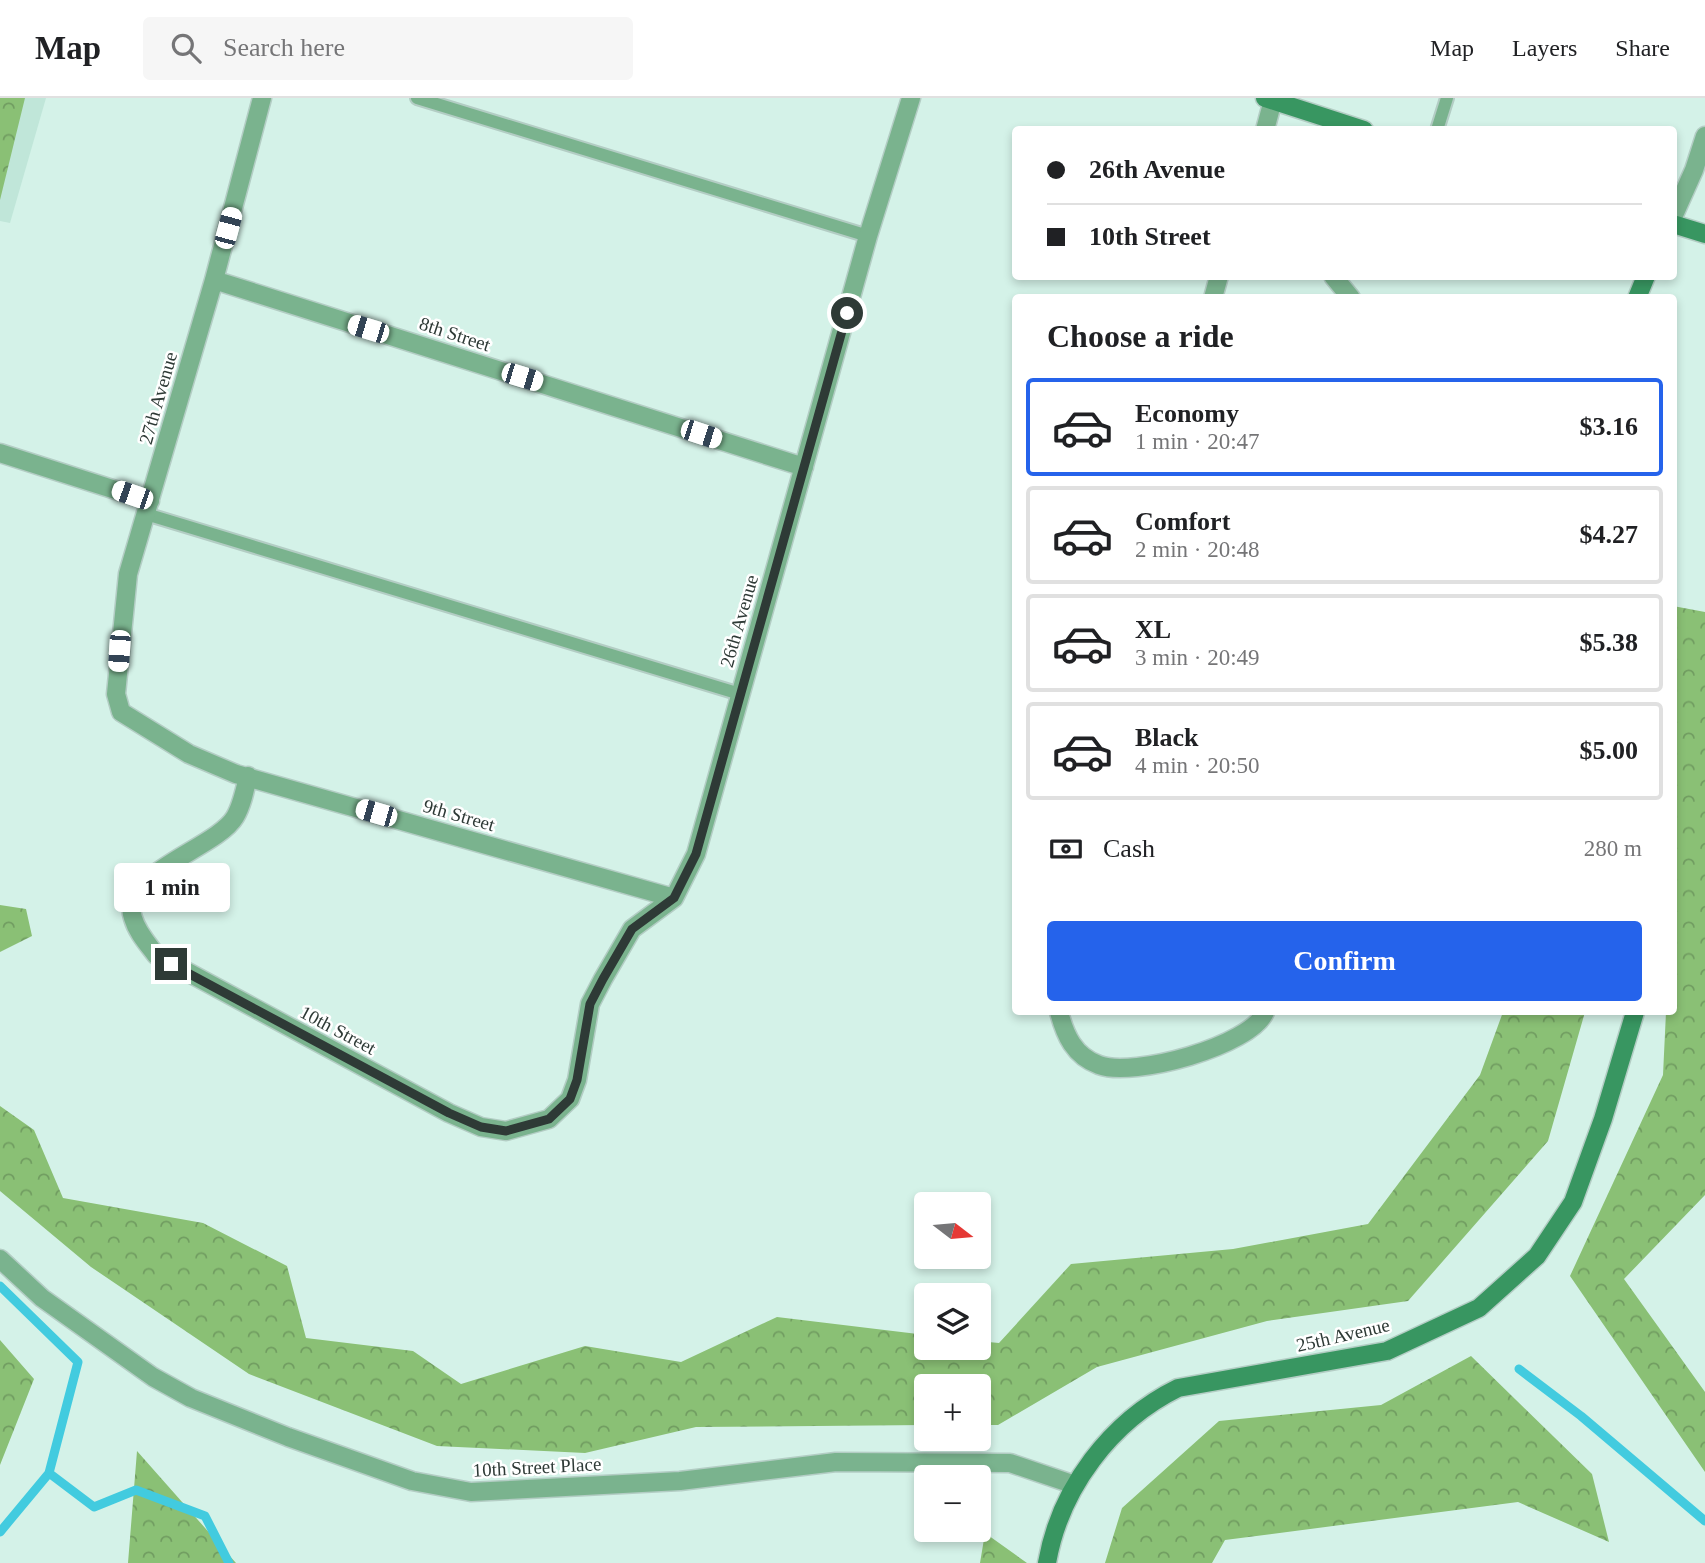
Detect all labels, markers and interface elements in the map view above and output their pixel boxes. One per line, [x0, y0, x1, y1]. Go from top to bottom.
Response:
search box [143, 17, 633, 80]
icon: search [167, 29, 205, 67]
text: Map [35, 30, 101, 66]
text: Search here [223, 33, 345, 62]
text: Map [1430, 35, 1474, 61]
text: Layers [1512, 35, 1577, 61]
text: Share [1615, 35, 1670, 61]
text: 26th Avenue [1089, 155, 1225, 184]
car [213, 205, 244, 251]
text: 10th Street [1089, 222, 1211, 251]
route start [831, 297, 863, 329]
car [345, 313, 392, 345]
street label: 8th Street [417, 313, 494, 356]
text: Choose a ride [1047, 318, 1234, 354]
street label: 27th Avenue [135, 349, 181, 447]
car [499, 361, 546, 393]
icon: car [1051, 396, 1114, 459]
text: Economy [1135, 399, 1239, 428]
text: $3.16 [1580, 412, 1638, 441]
car [678, 418, 725, 450]
text: 1 min · 20:47 [1135, 429, 1260, 454]
car [109, 478, 156, 512]
icon: car [1051, 504, 1114, 567]
text: Comfort [1135, 507, 1230, 536]
text: $4.27 [1580, 520, 1638, 549]
text: 2 min · 20:48 [1135, 537, 1260, 562]
street label: 26th Avenue [716, 572, 762, 670]
icon: car [1051, 612, 1114, 675]
text: XL [1135, 615, 1171, 644]
text: $5.38 [1580, 628, 1638, 657]
car [108, 629, 131, 673]
text: 3 min · 20:49 [1135, 645, 1260, 670]
icon: car [1051, 720, 1114, 783]
text: Black [1135, 723, 1199, 752]
text: $5.00 [1580, 736, 1638, 765]
text: 4 min · 20:50 [1135, 753, 1260, 778]
street label: 9th Street [421, 795, 498, 835]
car [353, 797, 400, 829]
icon: cash [1047, 830, 1085, 868]
text: Cash [1103, 834, 1155, 863]
text: 280 m [1584, 836, 1642, 861]
callout: 1 min [113, 862, 229, 912]
text: 1 min [144, 875, 200, 900]
button: Confirm [1047, 921, 1642, 1001]
route end [155, 948, 187, 980]
street label: 10th Street [296, 1001, 380, 1059]
north arrow [914, 1192, 990, 1269]
map controls [914, 1192, 991, 1542]
button: layers [914, 1283, 991, 1360]
street label: 25th Avenue [1294, 1314, 1392, 1356]
button: + [914, 1374, 991, 1451]
street label: 10th Street Place [472, 1453, 602, 1481]
button: − [914, 1465, 991, 1542]

